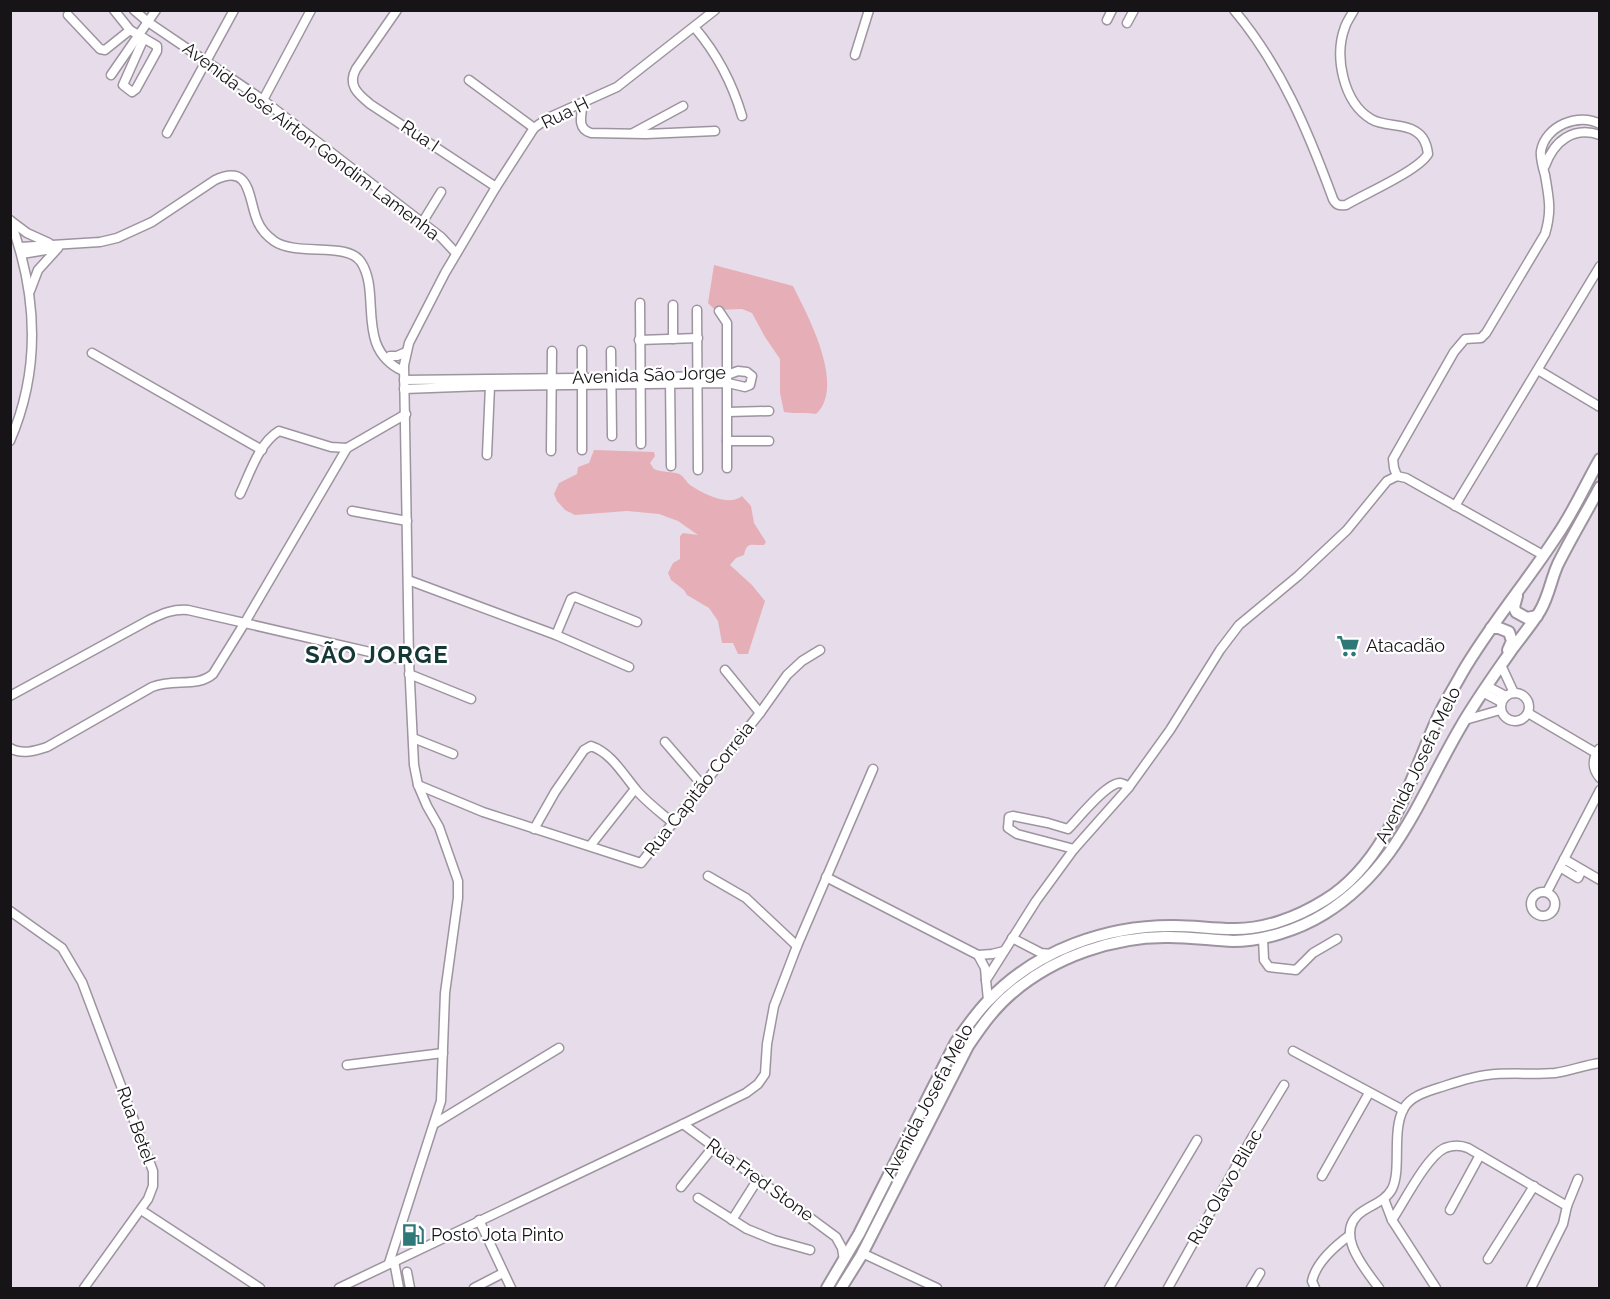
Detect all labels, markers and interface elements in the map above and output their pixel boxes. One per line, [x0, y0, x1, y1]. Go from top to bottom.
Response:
street label: Avenida José Aírton Gondim Lamenha [179, 37, 444, 244]
street label: Rua H [538, 92, 592, 133]
street label: Rua I [397, 115, 443, 156]
street label: Avenida São Jorge [572, 361, 727, 388]
supermarket icon: Atacadão [1335, 633, 1361, 659]
place label: Atacadão [1366, 635, 1445, 656]
district label: SÃO JORGE [305, 640, 449, 669]
street label: Avenida Josefa Melo [1371, 683, 1465, 846]
street label: Rua Capitão Correia [640, 717, 758, 860]
street label: Avenida Josefa Melo [878, 1020, 977, 1181]
street label: Rua Betel [113, 1083, 160, 1166]
street label: Rua Olavo Bilac [1183, 1125, 1266, 1248]
street label: Rua Fred Stone [703, 1134, 818, 1226]
fuel station icon: Posto Jota Pinto [400, 1222, 426, 1248]
place label: Posto Jota Pinto [431, 1224, 564, 1245]

